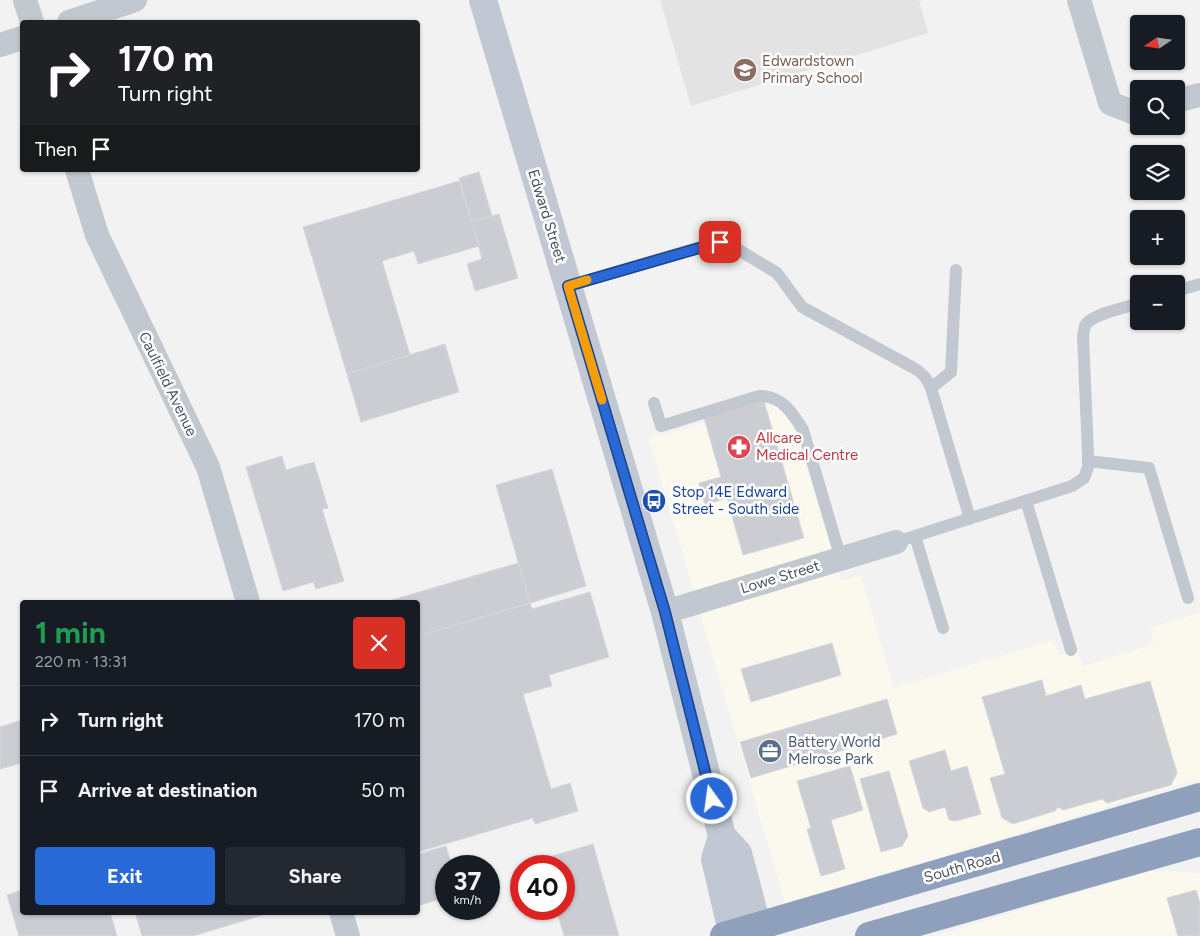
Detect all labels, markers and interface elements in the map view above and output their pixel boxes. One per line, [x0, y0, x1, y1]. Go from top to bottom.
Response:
north arrow [1130, 15, 1185, 70]
map controls [1130, 15, 1185, 330]
text: 170 m [118, 38, 214, 80]
icon: right [35, 40, 100, 105]
place label: Edwardstown Primary School [762, 52, 863, 87]
school or university icon: Edwardstown Primary School [732, 57, 758, 83]
text: Turn right [118, 80, 213, 107]
button: search [1130, 80, 1185, 135]
icon: arrive [87, 135, 115, 163]
text: Then [35, 138, 77, 161]
button: layers [1130, 145, 1185, 200]
street label: Edward Street [524, 167, 570, 265]
button: + [1130, 210, 1185, 265]
pin [699, 221, 741, 263]
icon: arrive [706, 228, 734, 256]
button: − [1130, 275, 1185, 330]
street label: Caulfield Avenue [135, 329, 201, 439]
place label: Allcare Medical Centre [756, 429, 858, 464]
pharmacy icon: Allcare Medical Centre [726, 434, 752, 460]
place label: Stop 14E Edward Street - South side [672, 483, 799, 518]
bus stop icon: Stop 14E Edward Street - South side [641, 488, 667, 514]
street label: Lowe Street [738, 556, 822, 598]
text: 1 min [35, 614, 106, 651]
button: close [353, 617, 405, 669]
text: 220 m · 13:31 [35, 652, 127, 671]
icon: right [35, 707, 63, 735]
text: Turn right [78, 709, 164, 732]
text: 170 m [354, 709, 405, 732]
place label: Battery World Melrose Park [788, 733, 881, 768]
office icon: Battery World Melrose Park [757, 738, 783, 764]
position arrow [685, 772, 737, 824]
icon: arrive [35, 777, 63, 805]
text: Arrive at destination [78, 779, 257, 802]
text: 50 m [361, 779, 405, 802]
button: Exit [35, 847, 215, 905]
button: Share [225, 847, 405, 905]
street label: South Road [922, 848, 1002, 886]
speed limit sign: 40 [510, 855, 575, 920]
text: 37 [454, 866, 481, 896]
text: km/h [454, 893, 481, 907]

